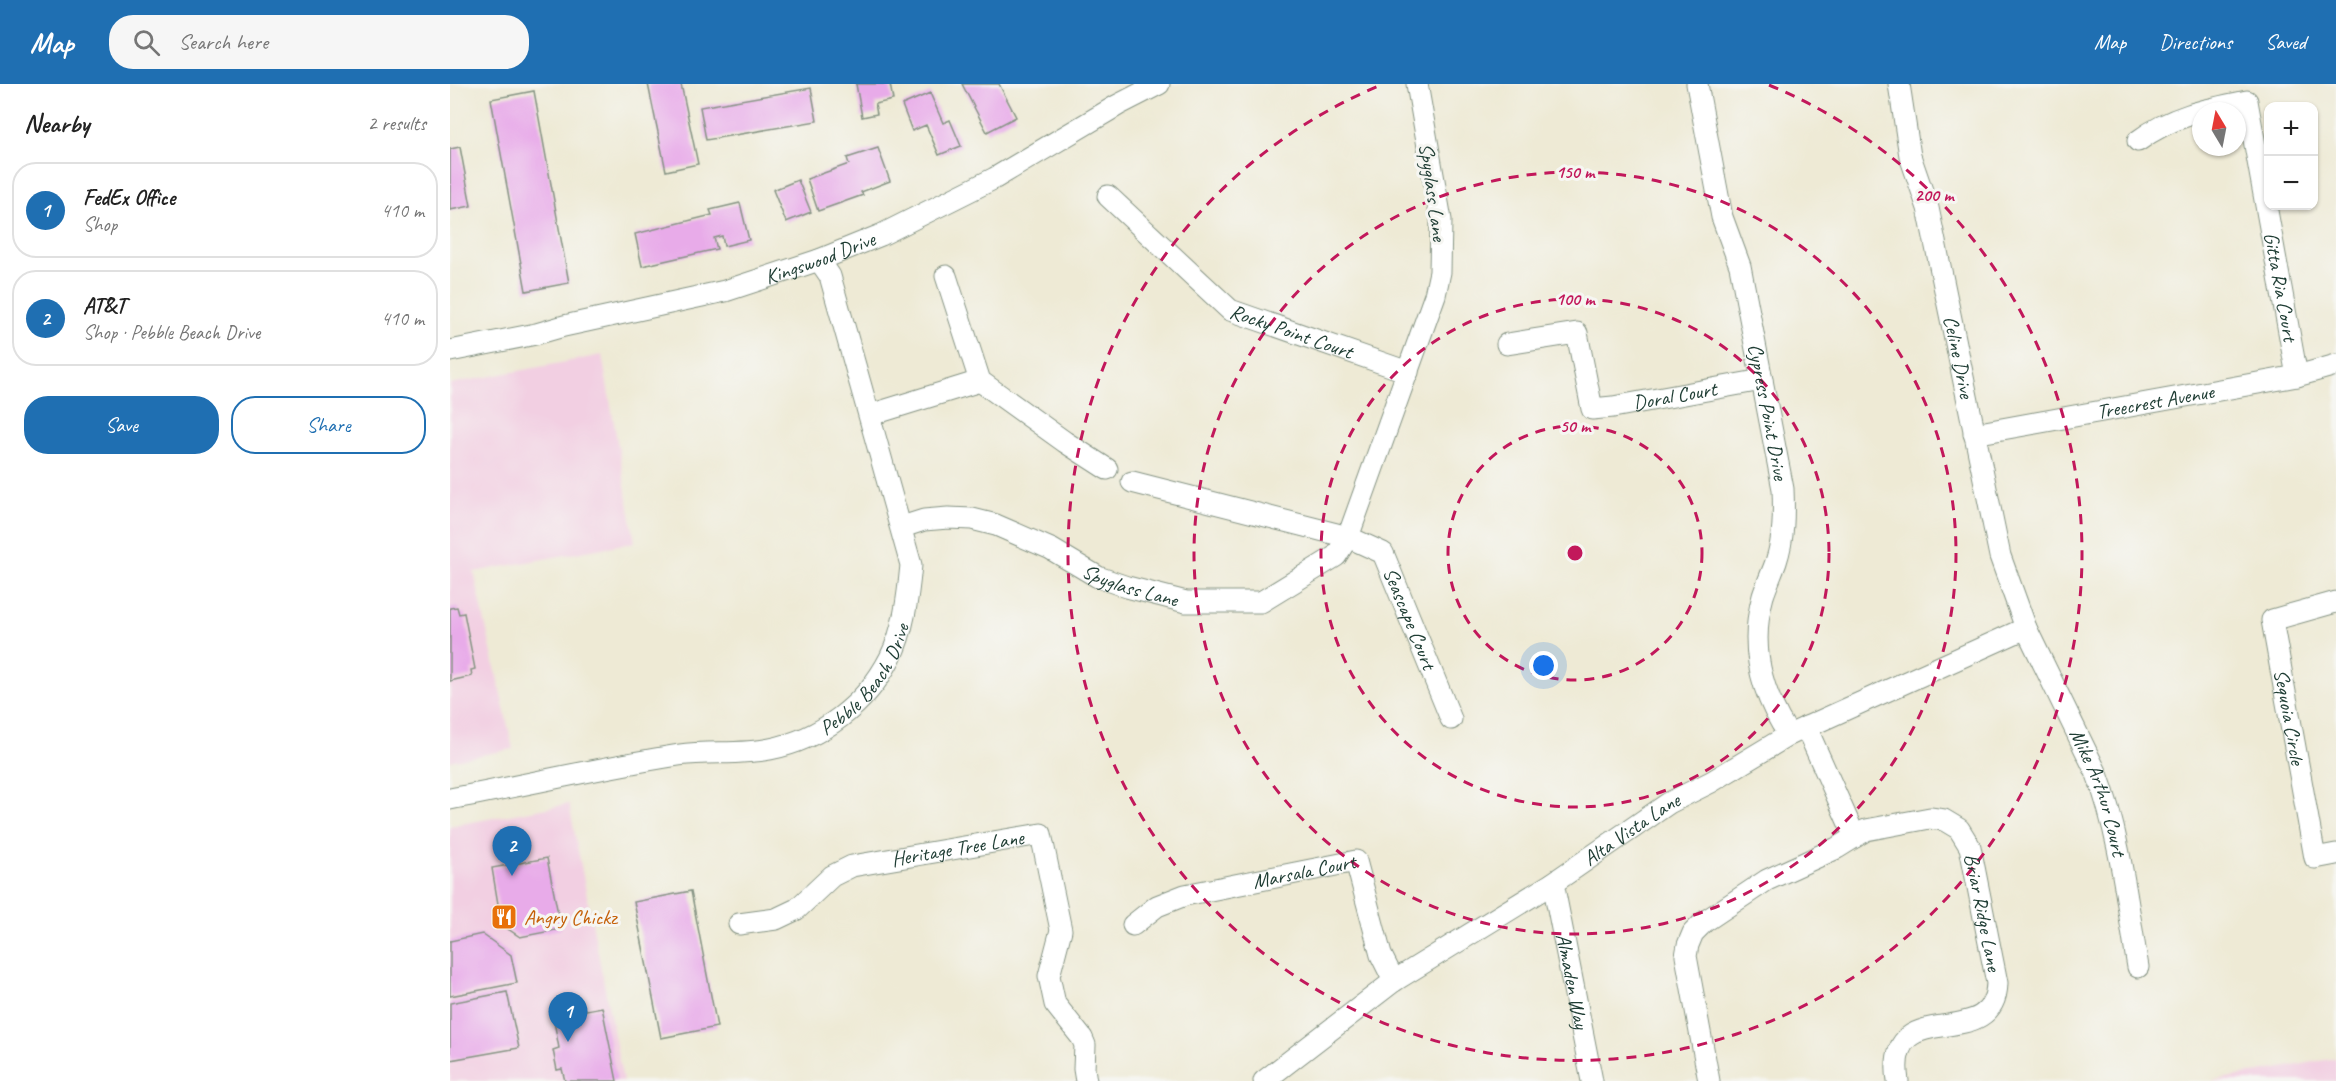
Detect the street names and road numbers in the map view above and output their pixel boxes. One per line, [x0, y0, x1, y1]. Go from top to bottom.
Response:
street label: Spyglass Lane [1413, 141, 1453, 244]
street label: Kingswood Drive [762, 225, 880, 290]
street label: Gitta Ria Court [2258, 230, 2304, 345]
street label: Rocky Point Court [1227, 298, 1358, 365]
street label: Celine Drive [1938, 313, 1980, 402]
street label: Cypress Point Drive [1742, 341, 1794, 483]
street label: Doral Court [1631, 375, 1720, 416]
street label: Treecrest Avenue [2094, 378, 2217, 425]
street label: Spyglass Lane [1078, 558, 1182, 613]
street label: Seascape Court [1377, 564, 1443, 675]
street label: Pebble Beach Drive [815, 620, 915, 741]
street label: Sequoia Circle [2268, 667, 2311, 769]
street label: Mike Arthur Court [2064, 724, 2133, 860]
street label: Alta Vista Lane [1578, 786, 1685, 871]
street label: Heritage Tree Lane [889, 824, 1027, 872]
street label: Marsala Court [1250, 848, 1360, 894]
street label: Briar Ridge Lane [1959, 851, 2008, 974]
street label: Almaden Way [1550, 931, 1595, 1033]

